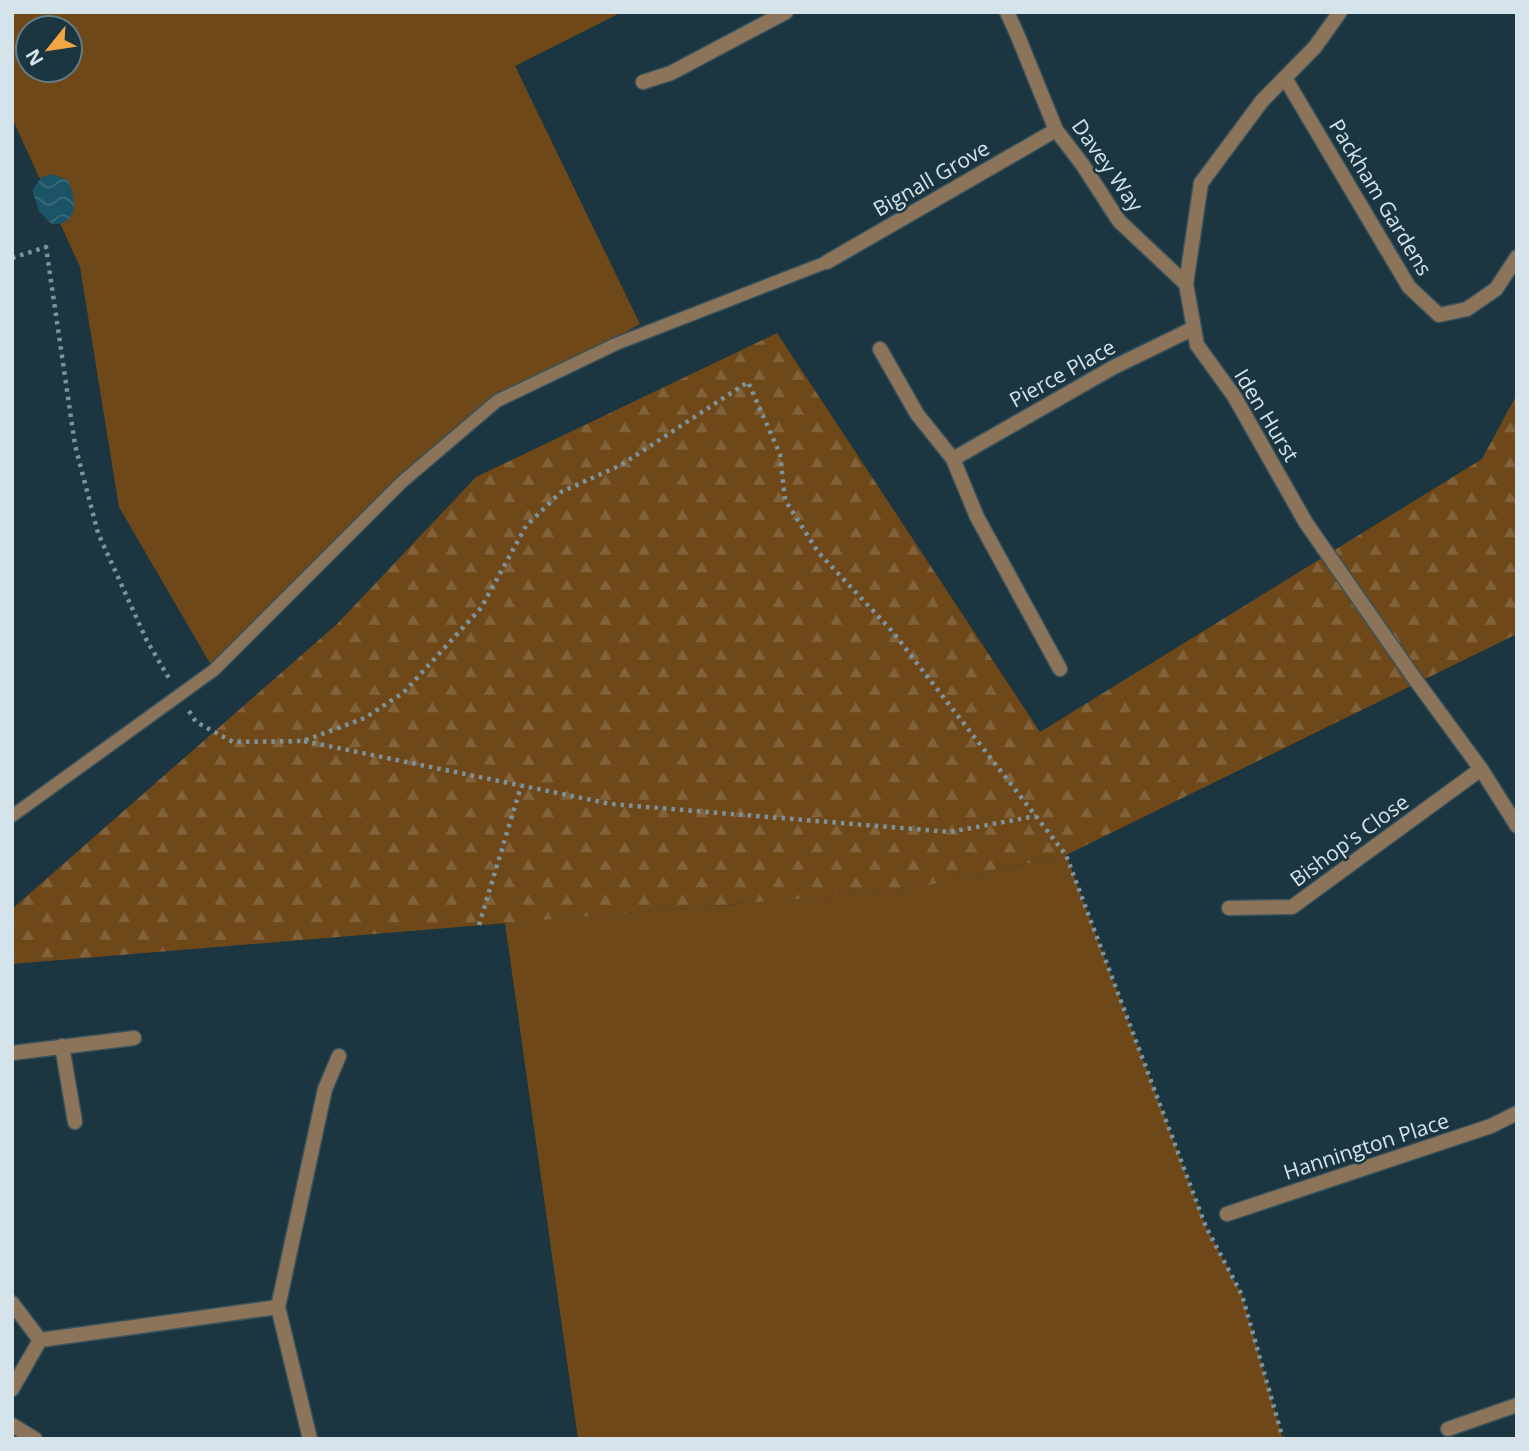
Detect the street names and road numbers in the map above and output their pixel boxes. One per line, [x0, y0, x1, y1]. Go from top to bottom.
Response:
street label: Davey Way [1066, 113, 1150, 217]
street label: Packham Gardens [1323, 114, 1439, 280]
street label: Bignall Grove [868, 133, 994, 223]
street label: Pierce Place [1004, 332, 1120, 414]
street label: Iden Hurst [1228, 364, 1306, 466]
street label: Bishop's Close [1284, 787, 1414, 893]
street label: Hannington Place [1280, 1106, 1452, 1186]

